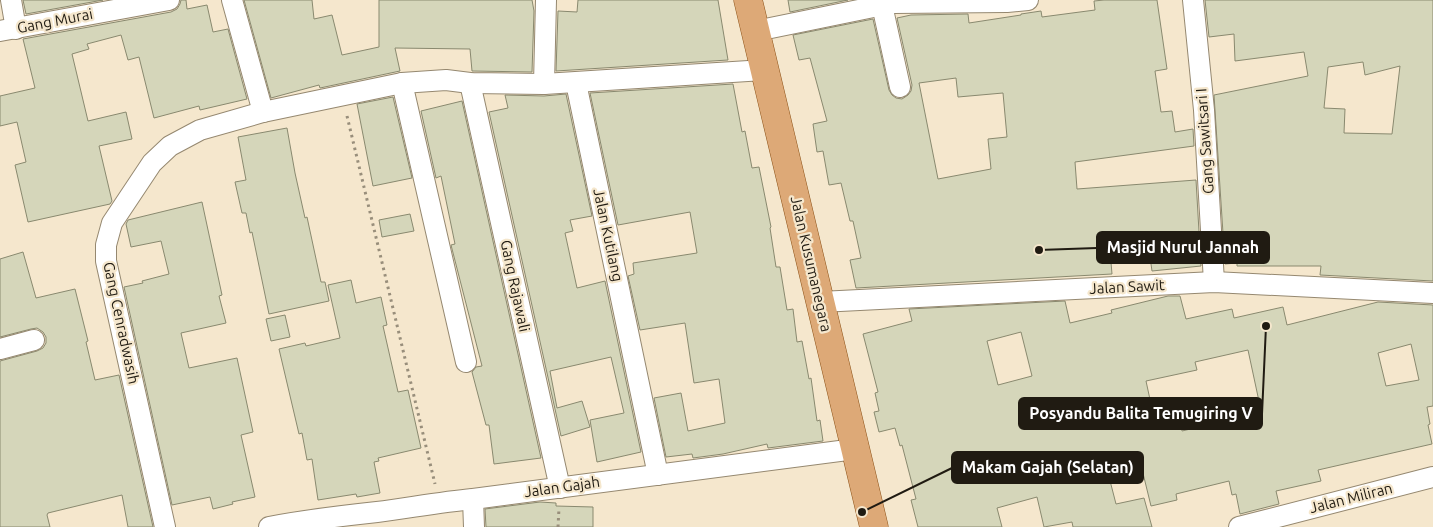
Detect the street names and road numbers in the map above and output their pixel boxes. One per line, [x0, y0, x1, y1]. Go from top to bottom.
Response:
street label: Gang Murai [16, 5, 94, 36]
street label: Gang Sawitsari I [1192, 88, 1217, 194]
street label: Jalan Kutilang [590, 187, 627, 283]
street label: Jalan Kusumanegara [788, 194, 835, 333]
street label: Gang Rajawali [497, 238, 534, 333]
street label: Gang Cenradwasih [100, 260, 143, 386]
street label: Jalan Sawit [1089, 276, 1165, 297]
street label: Jalan Gajah [523, 473, 601, 500]
street label: Jalan Miliran [1308, 479, 1394, 516]

